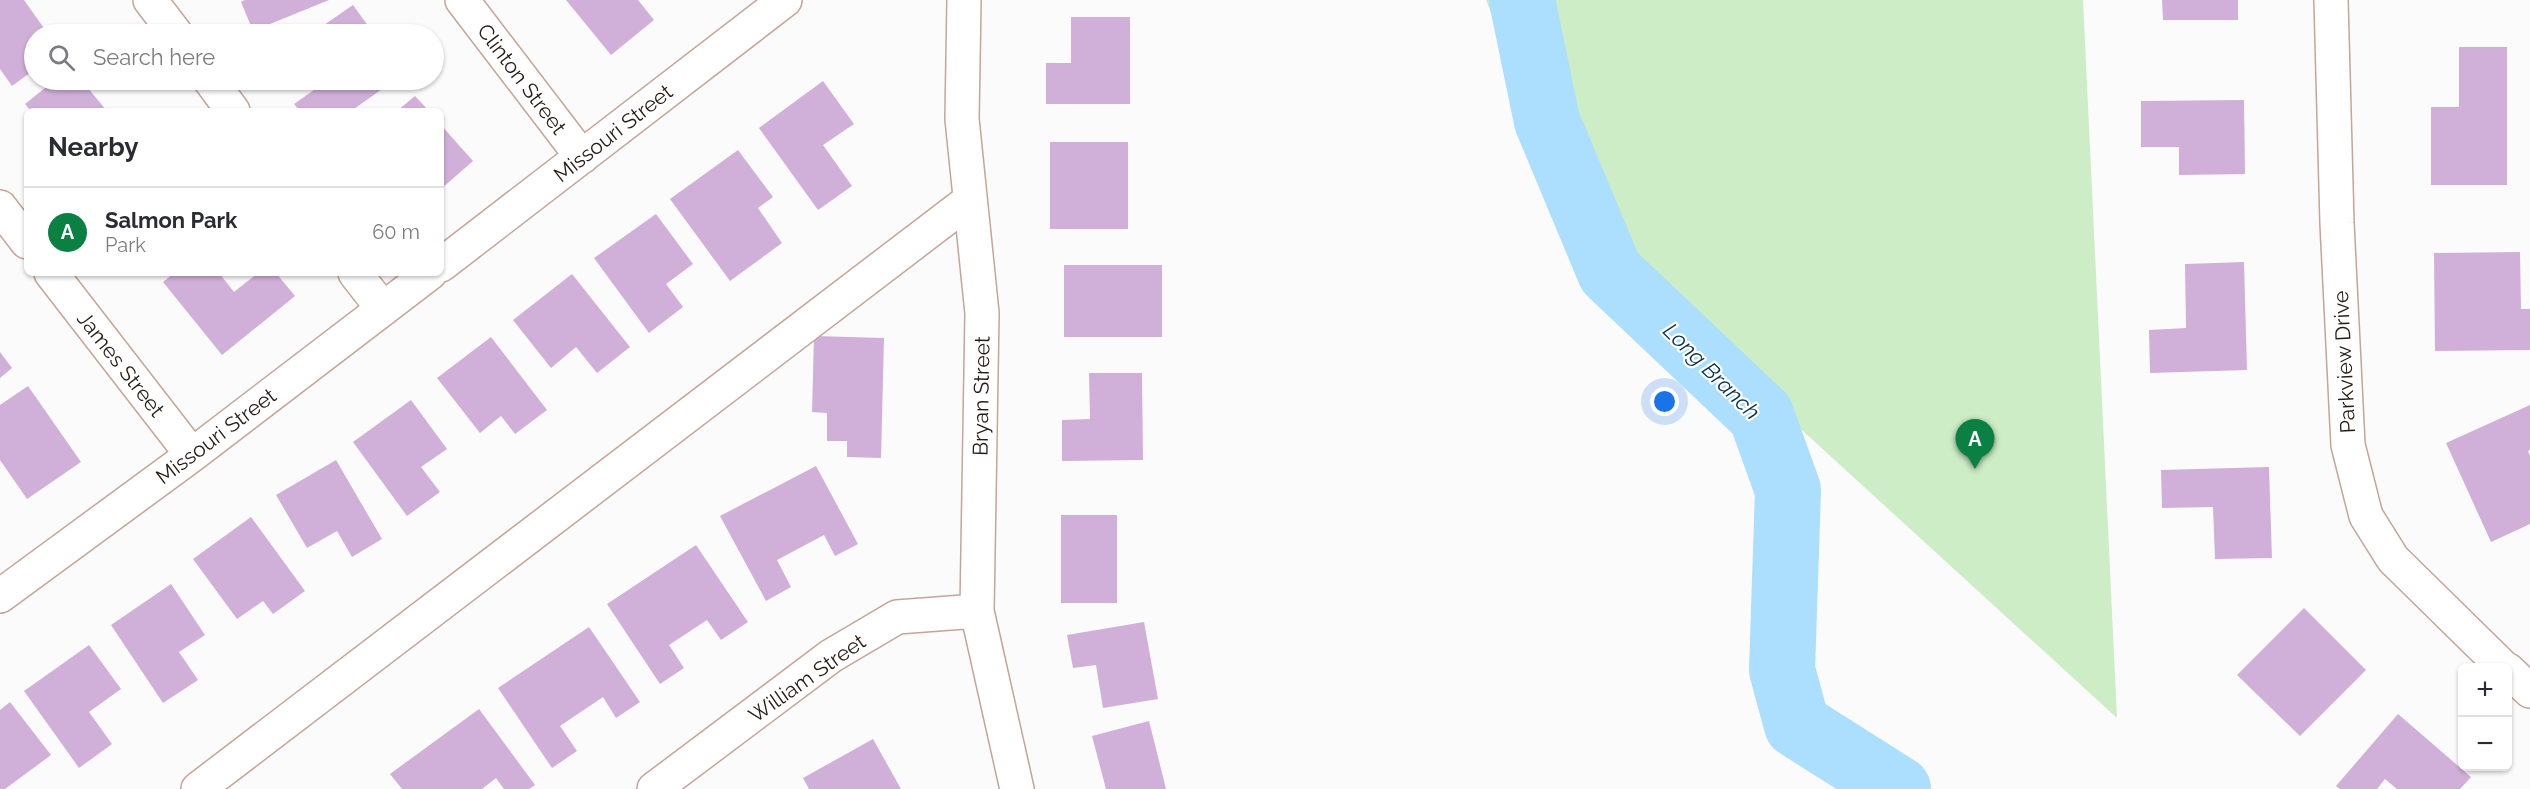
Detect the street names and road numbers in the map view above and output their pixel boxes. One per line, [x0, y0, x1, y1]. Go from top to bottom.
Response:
street label: Clinton Street [472, 19, 572, 139]
street label: Missouri Street [549, 79, 677, 187]
street label: Parkview Drive [2328, 290, 2360, 434]
street label: James Street [72, 306, 170, 422]
street label: Bryan Street [967, 336, 995, 456]
street label: Missouri Street [151, 383, 281, 489]
street label: William Street [744, 629, 870, 727]

